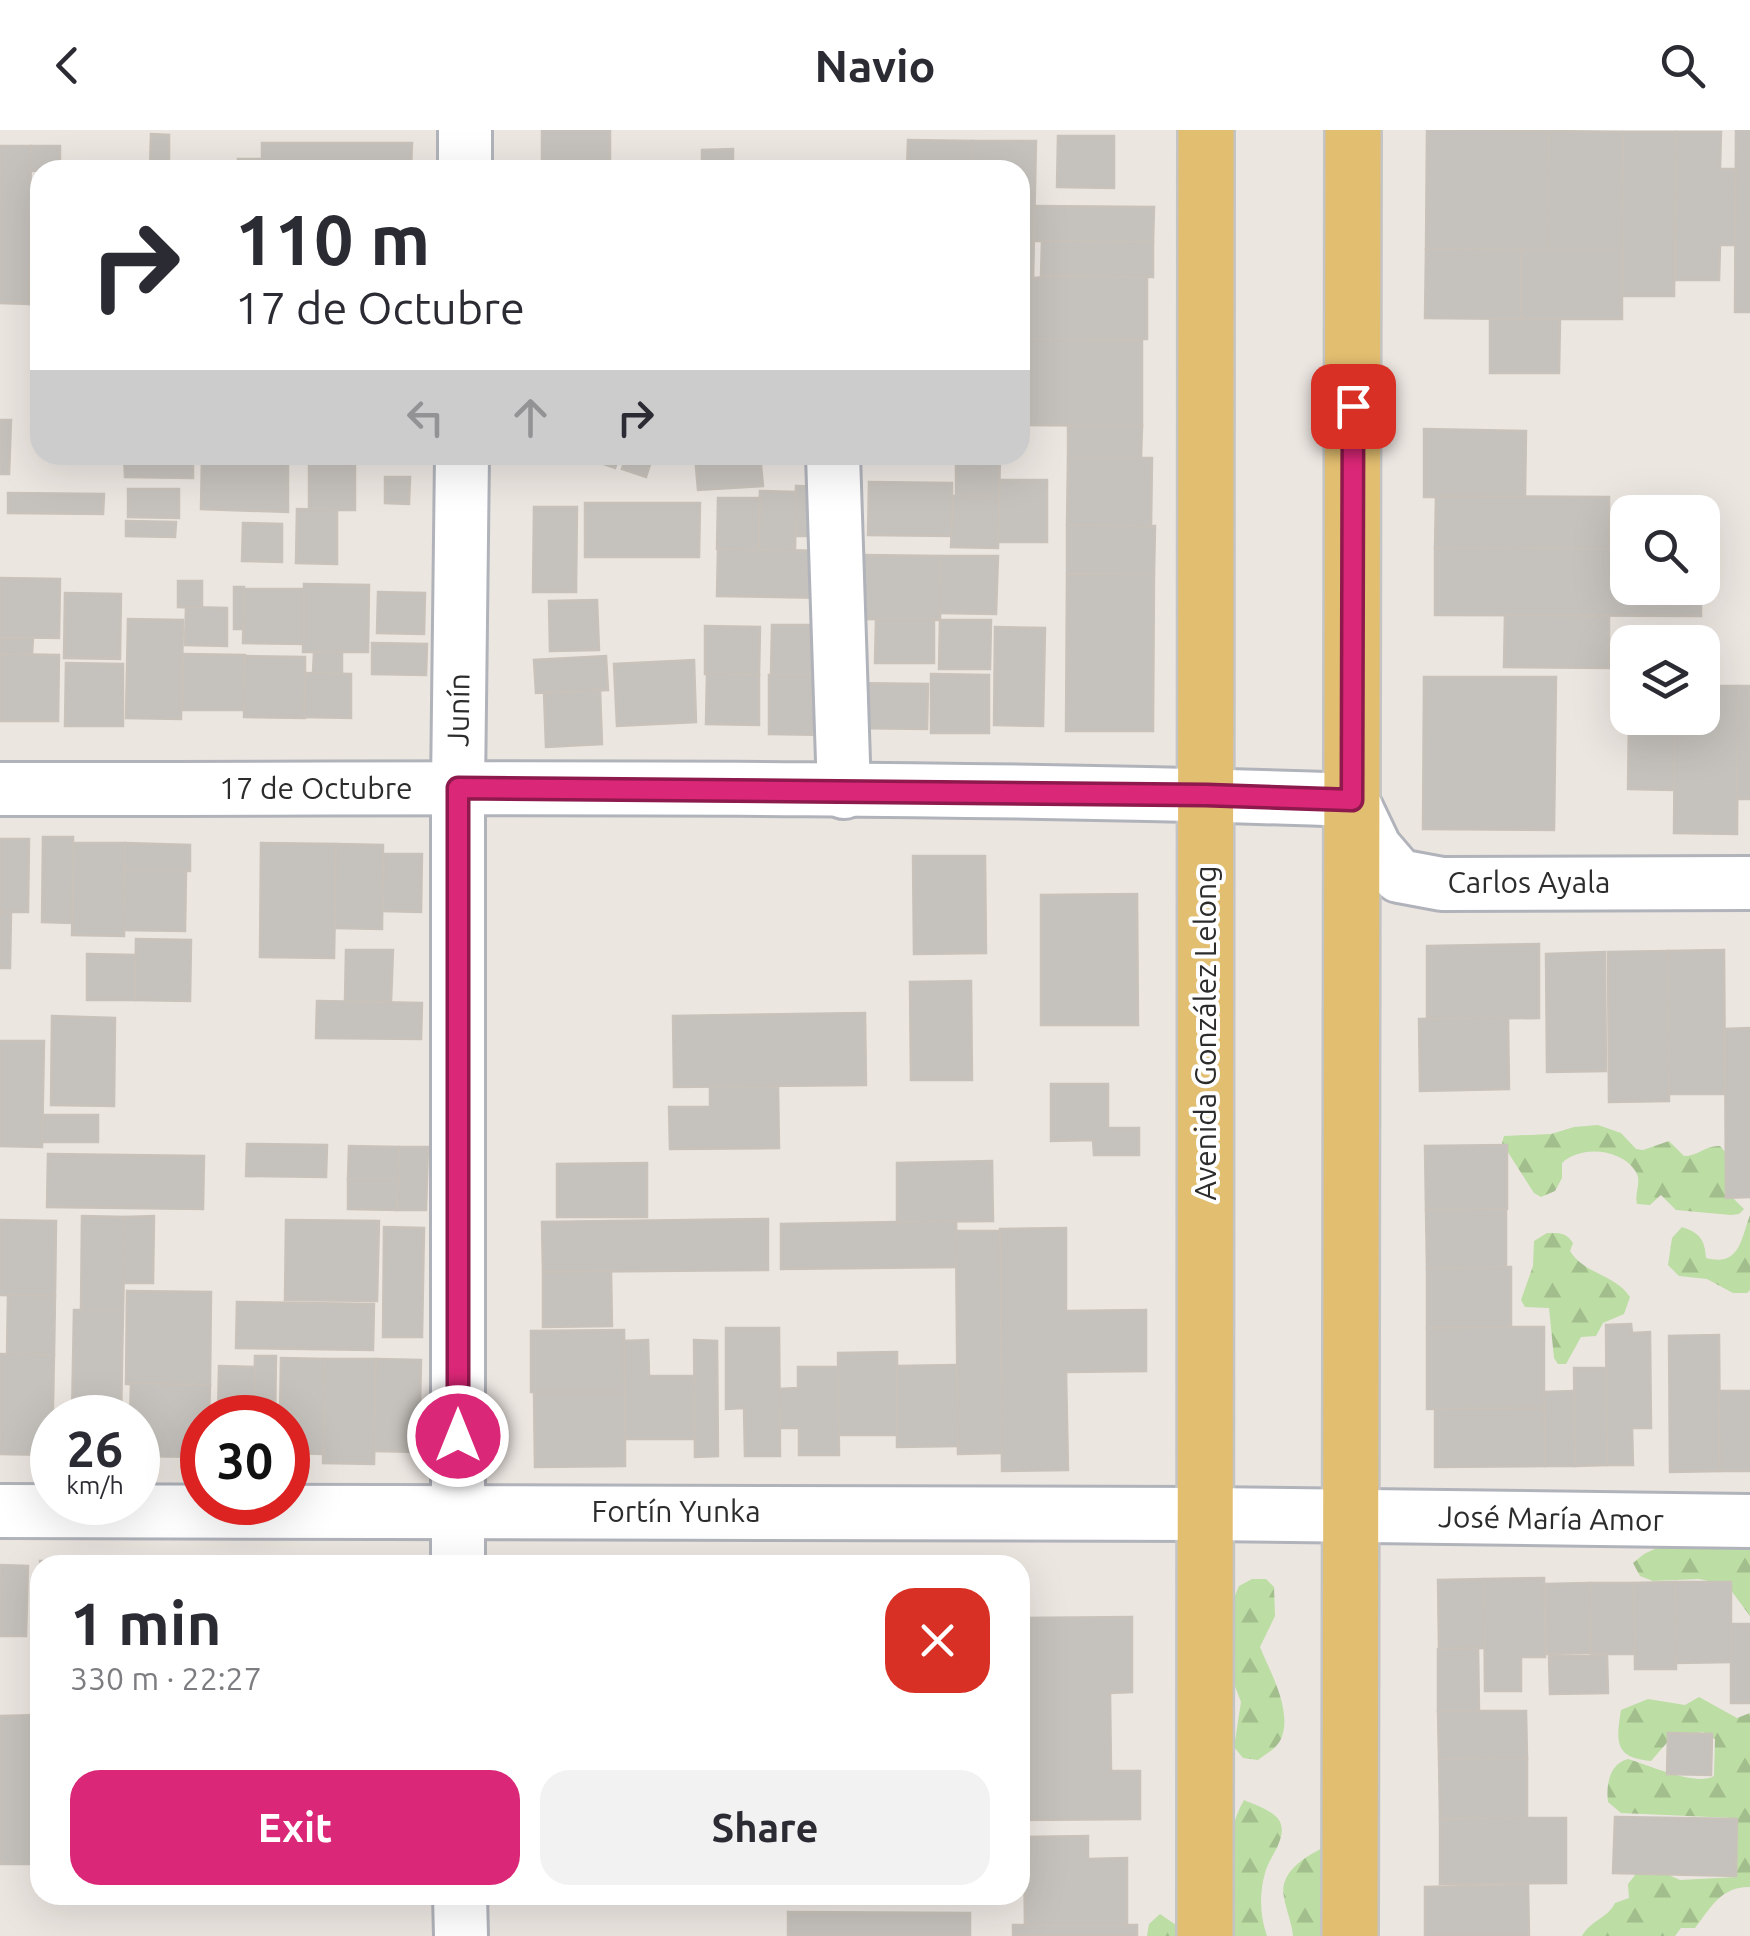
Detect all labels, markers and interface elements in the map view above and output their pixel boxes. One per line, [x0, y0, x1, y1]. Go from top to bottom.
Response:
icon: back [40, 38, 95, 93]
icon: search [1655, 38, 1710, 93]
text: Navio [814, 40, 936, 91]
icon: right [70, 200, 200, 330]
text: 110 m [235, 200, 430, 278]
text: 17 de Octubre [235, 282, 525, 333]
pin [1311, 364, 1396, 449]
icon: arrive [1326, 379, 1381, 434]
icon: left [398, 390, 453, 445]
icon: ahead [503, 390, 558, 445]
icon: right [608, 390, 663, 445]
map controls [1610, 495, 1720, 735]
button: search [1610, 495, 1720, 605]
button: layers [1610, 625, 1720, 735]
street label: Junín [440, 673, 476, 747]
street label: 17 de Octubre [219, 771, 413, 805]
street label: Carlos Ayala [1447, 865, 1611, 899]
street label: Avenida González Lelong [1188, 866, 1222, 1200]
position arrow [406, 1384, 510, 1488]
speed limit sign: 30 [180, 1395, 310, 1525]
text: 26 [67, 1420, 123, 1476]
text: km/h [66, 1471, 124, 1499]
street label: Fortín Yunka [591, 1494, 761, 1528]
street label: José María Amor [1438, 1499, 1665, 1537]
button: close [885, 1588, 990, 1693]
text: 1 min [70, 1589, 222, 1656]
text: 330 m · 22:27 [70, 1660, 262, 1696]
button: Exit [70, 1770, 520, 1885]
button: Share [540, 1770, 990, 1885]

